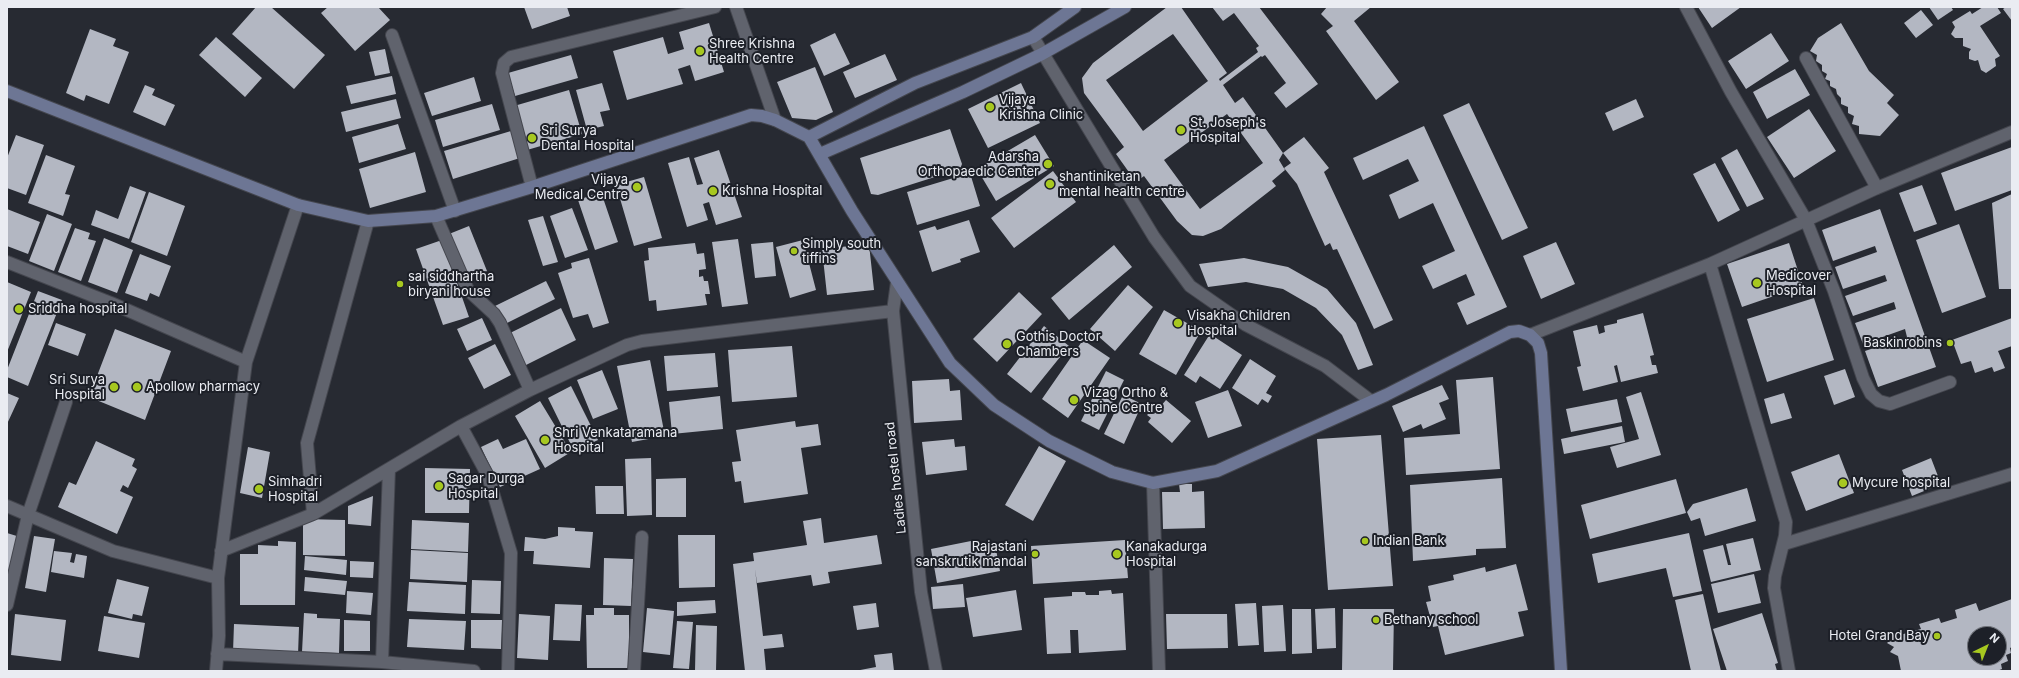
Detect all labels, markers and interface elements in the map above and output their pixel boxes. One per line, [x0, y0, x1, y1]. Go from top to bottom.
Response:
place label: Shree Krishna Health Centre [709, 36, 795, 67]
marker: Shree Krishna Health Centre [694, 45, 706, 57]
place label: Vijaya Krishna Clinic [999, 92, 1083, 123]
marker: Vijaya Krishna Clinic [984, 101, 996, 113]
place label: St. Joseph's Hospital [1190, 115, 1266, 146]
place label: Sri Surya Dental Hospital [541, 123, 634, 154]
marker: St. Joseph's Hospital [1175, 124, 1187, 136]
marker: Sri Surya Dental Hospital [526, 132, 538, 144]
place label: Adarsha Orthopaedic Center [918, 149, 1039, 180]
marker: Adarsha Orthopaedic Center [1042, 158, 1054, 170]
place label: shantiniketan mental health centre [1059, 169, 1185, 200]
place label: Vijaya Medical Centre [535, 172, 628, 203]
marker: shantiniketan mental health centre [1044, 178, 1056, 190]
marker: Vijaya Medical Centre [631, 181, 643, 193]
place label: Krishna Hospital [722, 183, 822, 199]
marker: Krishna Hospital [707, 185, 719, 197]
place label: Simply south tiffins [802, 236, 881, 267]
marker: Simply south tiffins [789, 246, 799, 256]
place label: Medicover Hospital [1766, 268, 1831, 299]
place label: sai siddhartha biryani house [408, 269, 494, 300]
marker: Medicover Hospital [1751, 277, 1763, 289]
marker: sai siddhartha biryani house [395, 279, 405, 289]
place label: Sriddha hospital [28, 301, 127, 317]
marker: Sriddha hospital [13, 303, 25, 315]
place label: Visakha Children Hospital [1187, 308, 1290, 339]
marker: Visakha Children Hospital [1172, 317, 1184, 329]
place label: Gothis Doctor Chambers [1016, 329, 1101, 360]
place label: Baskinrobins [1863, 335, 1942, 351]
marker: Gothis Doctor Chambers [1001, 338, 1013, 350]
marker: Baskinrobins [1945, 338, 1955, 348]
place label: Sri Surya Hospital [49, 372, 105, 403]
place label: Apollow pharmacy [146, 379, 260, 395]
marker: Sri Surya Hospital [108, 381, 120, 393]
marker: Apollow pharmacy [131, 381, 143, 393]
place label: Vizag Ortho & Spine Centre [1083, 385, 1168, 416]
marker: Vizag Ortho & Spine Centre [1068, 394, 1080, 406]
street label: Ladies hostel road [882, 421, 910, 535]
place label: Shri Venkataramana Hospital [554, 425, 677, 456]
marker: Shri Venkataramana Hospital [539, 434, 551, 446]
place label: Sagar Durga Hospital [448, 471, 524, 502]
place label: Simhadri Hospital [268, 474, 322, 505]
place label: Mycure hospital [1852, 475, 1950, 491]
marker: Mycure hospital [1837, 477, 1849, 489]
marker: Sagar Durga Hospital [433, 480, 445, 492]
marker: Simhadri Hospital [253, 483, 265, 495]
place label: Indian Bank [1373, 533, 1445, 549]
marker: Indian Bank [1360, 536, 1370, 546]
place label: Rajastani sanskrutik mandal [916, 539, 1027, 570]
place label: Kanakadurga Hospital [1126, 539, 1207, 570]
marker: Kanakadurga Hospital [1111, 548, 1123, 560]
marker: Rajastani sanskrutik mandal [1030, 549, 1040, 559]
place label: Bethany school [1384, 612, 1478, 628]
marker: Bethany school [1371, 615, 1381, 625]
north arrow [1967, 626, 2007, 666]
place label: Hotel Grand Bay [1829, 628, 1929, 644]
text: N [1987, 630, 2002, 646]
marker: Hotel Grand Bay [1932, 631, 1942, 641]

